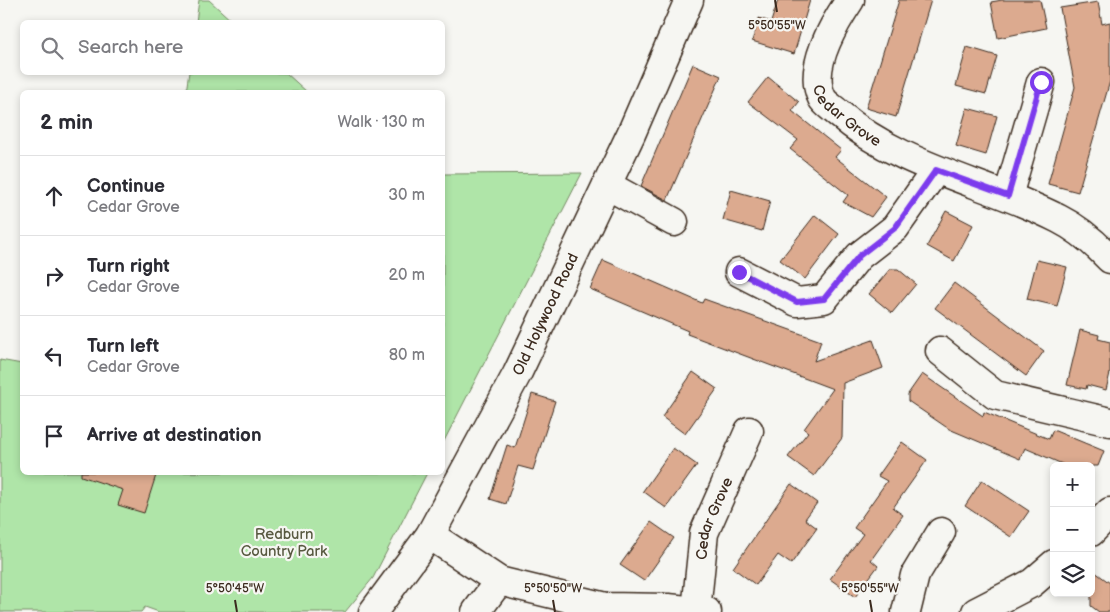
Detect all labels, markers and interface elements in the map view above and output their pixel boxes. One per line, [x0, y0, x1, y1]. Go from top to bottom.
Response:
text: 5°50'55"W [748, 18, 806, 33]
search box [20, 20, 445, 75]
icon: search [38, 34, 66, 62]
text: Search here [78, 36, 183, 59]
route start [1030, 71, 1053, 94]
street label: Cedar Grove [809, 83, 885, 151]
text: 2 min [40, 110, 93, 135]
text: Walk · 130 m [337, 113, 425, 132]
text: Continue [87, 175, 165, 198]
icon: ahead [40, 182, 68, 210]
text: 30 m [388, 186, 425, 205]
text: Cedar Grove [87, 198, 180, 217]
street label: Old Holywood Road [508, 250, 583, 378]
text: Turn right [87, 255, 170, 278]
route end [728, 261, 751, 284]
icon: right [40, 262, 68, 290]
text: 20 m [389, 266, 425, 285]
text: Cedar Grove [87, 278, 180, 297]
text: Turn left [87, 335, 159, 358]
icon: left [40, 342, 68, 370]
text: 80 m [389, 346, 425, 365]
text: Cedar Grove [87, 358, 180, 377]
icon: arrive [40, 422, 68, 450]
text: Arrive at destination [87, 424, 262, 447]
map controls [1050, 462, 1095, 597]
button: + [1050, 462, 1095, 507]
street label: Cedar Grove [692, 474, 737, 561]
button: − [1050, 507, 1095, 552]
park label: Redburn Country Park [241, 525, 328, 561]
button: layers [1050, 552, 1095, 597]
text: 5°50'45"W [206, 581, 264, 596]
text: 5°50'50"W [524, 581, 582, 596]
text: 5°50'55"W [841, 581, 899, 596]

